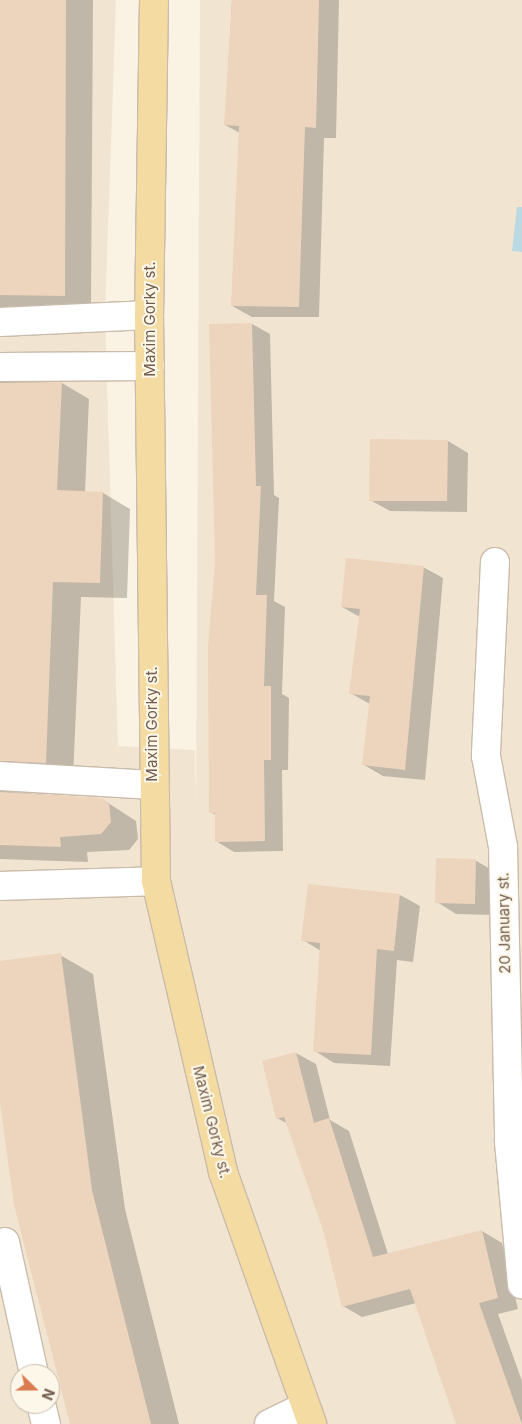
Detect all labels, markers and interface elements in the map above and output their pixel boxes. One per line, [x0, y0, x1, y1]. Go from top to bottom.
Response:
street label: Maxim Gorky st. [141, 261, 159, 377]
street label: Maxim Gorky st. [143, 666, 161, 782]
street label: 20 January st. [494, 872, 514, 974]
street label: Maxim Gorky st. [189, 1064, 235, 1180]
north arrow [10, 1364, 60, 1414]
text: N [39, 1386, 58, 1403]

